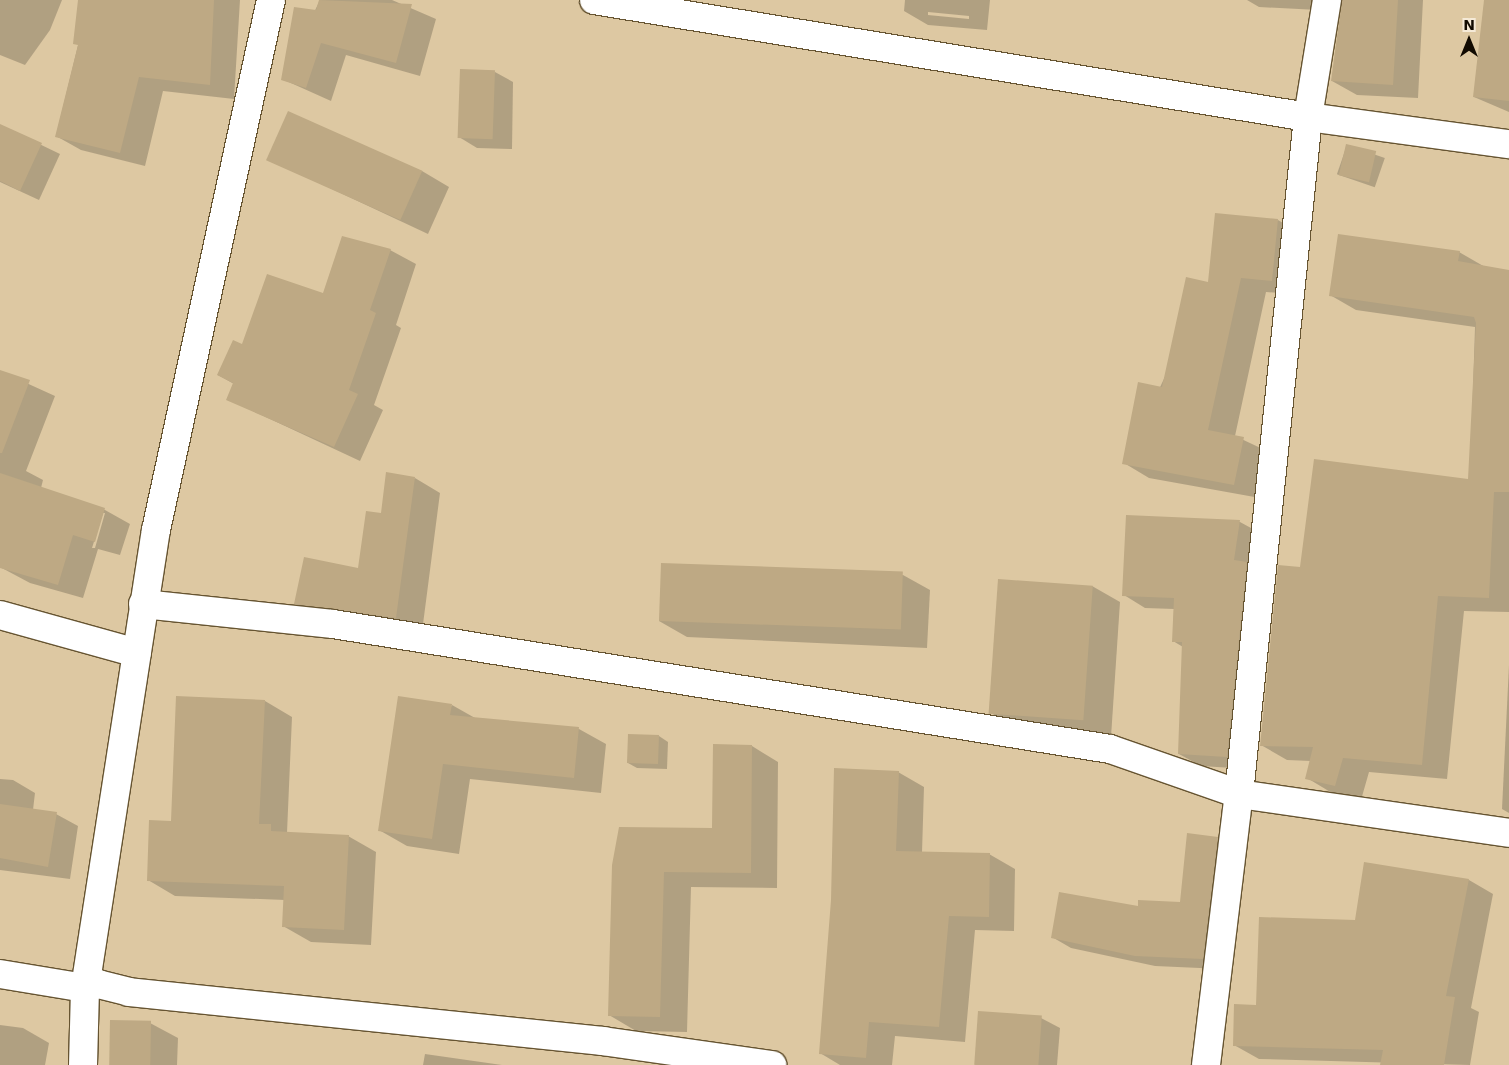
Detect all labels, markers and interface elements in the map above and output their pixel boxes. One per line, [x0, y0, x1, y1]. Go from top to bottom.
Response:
north arrow [1444, 15, 1494, 65]
text: N [1463, 17, 1475, 33]

